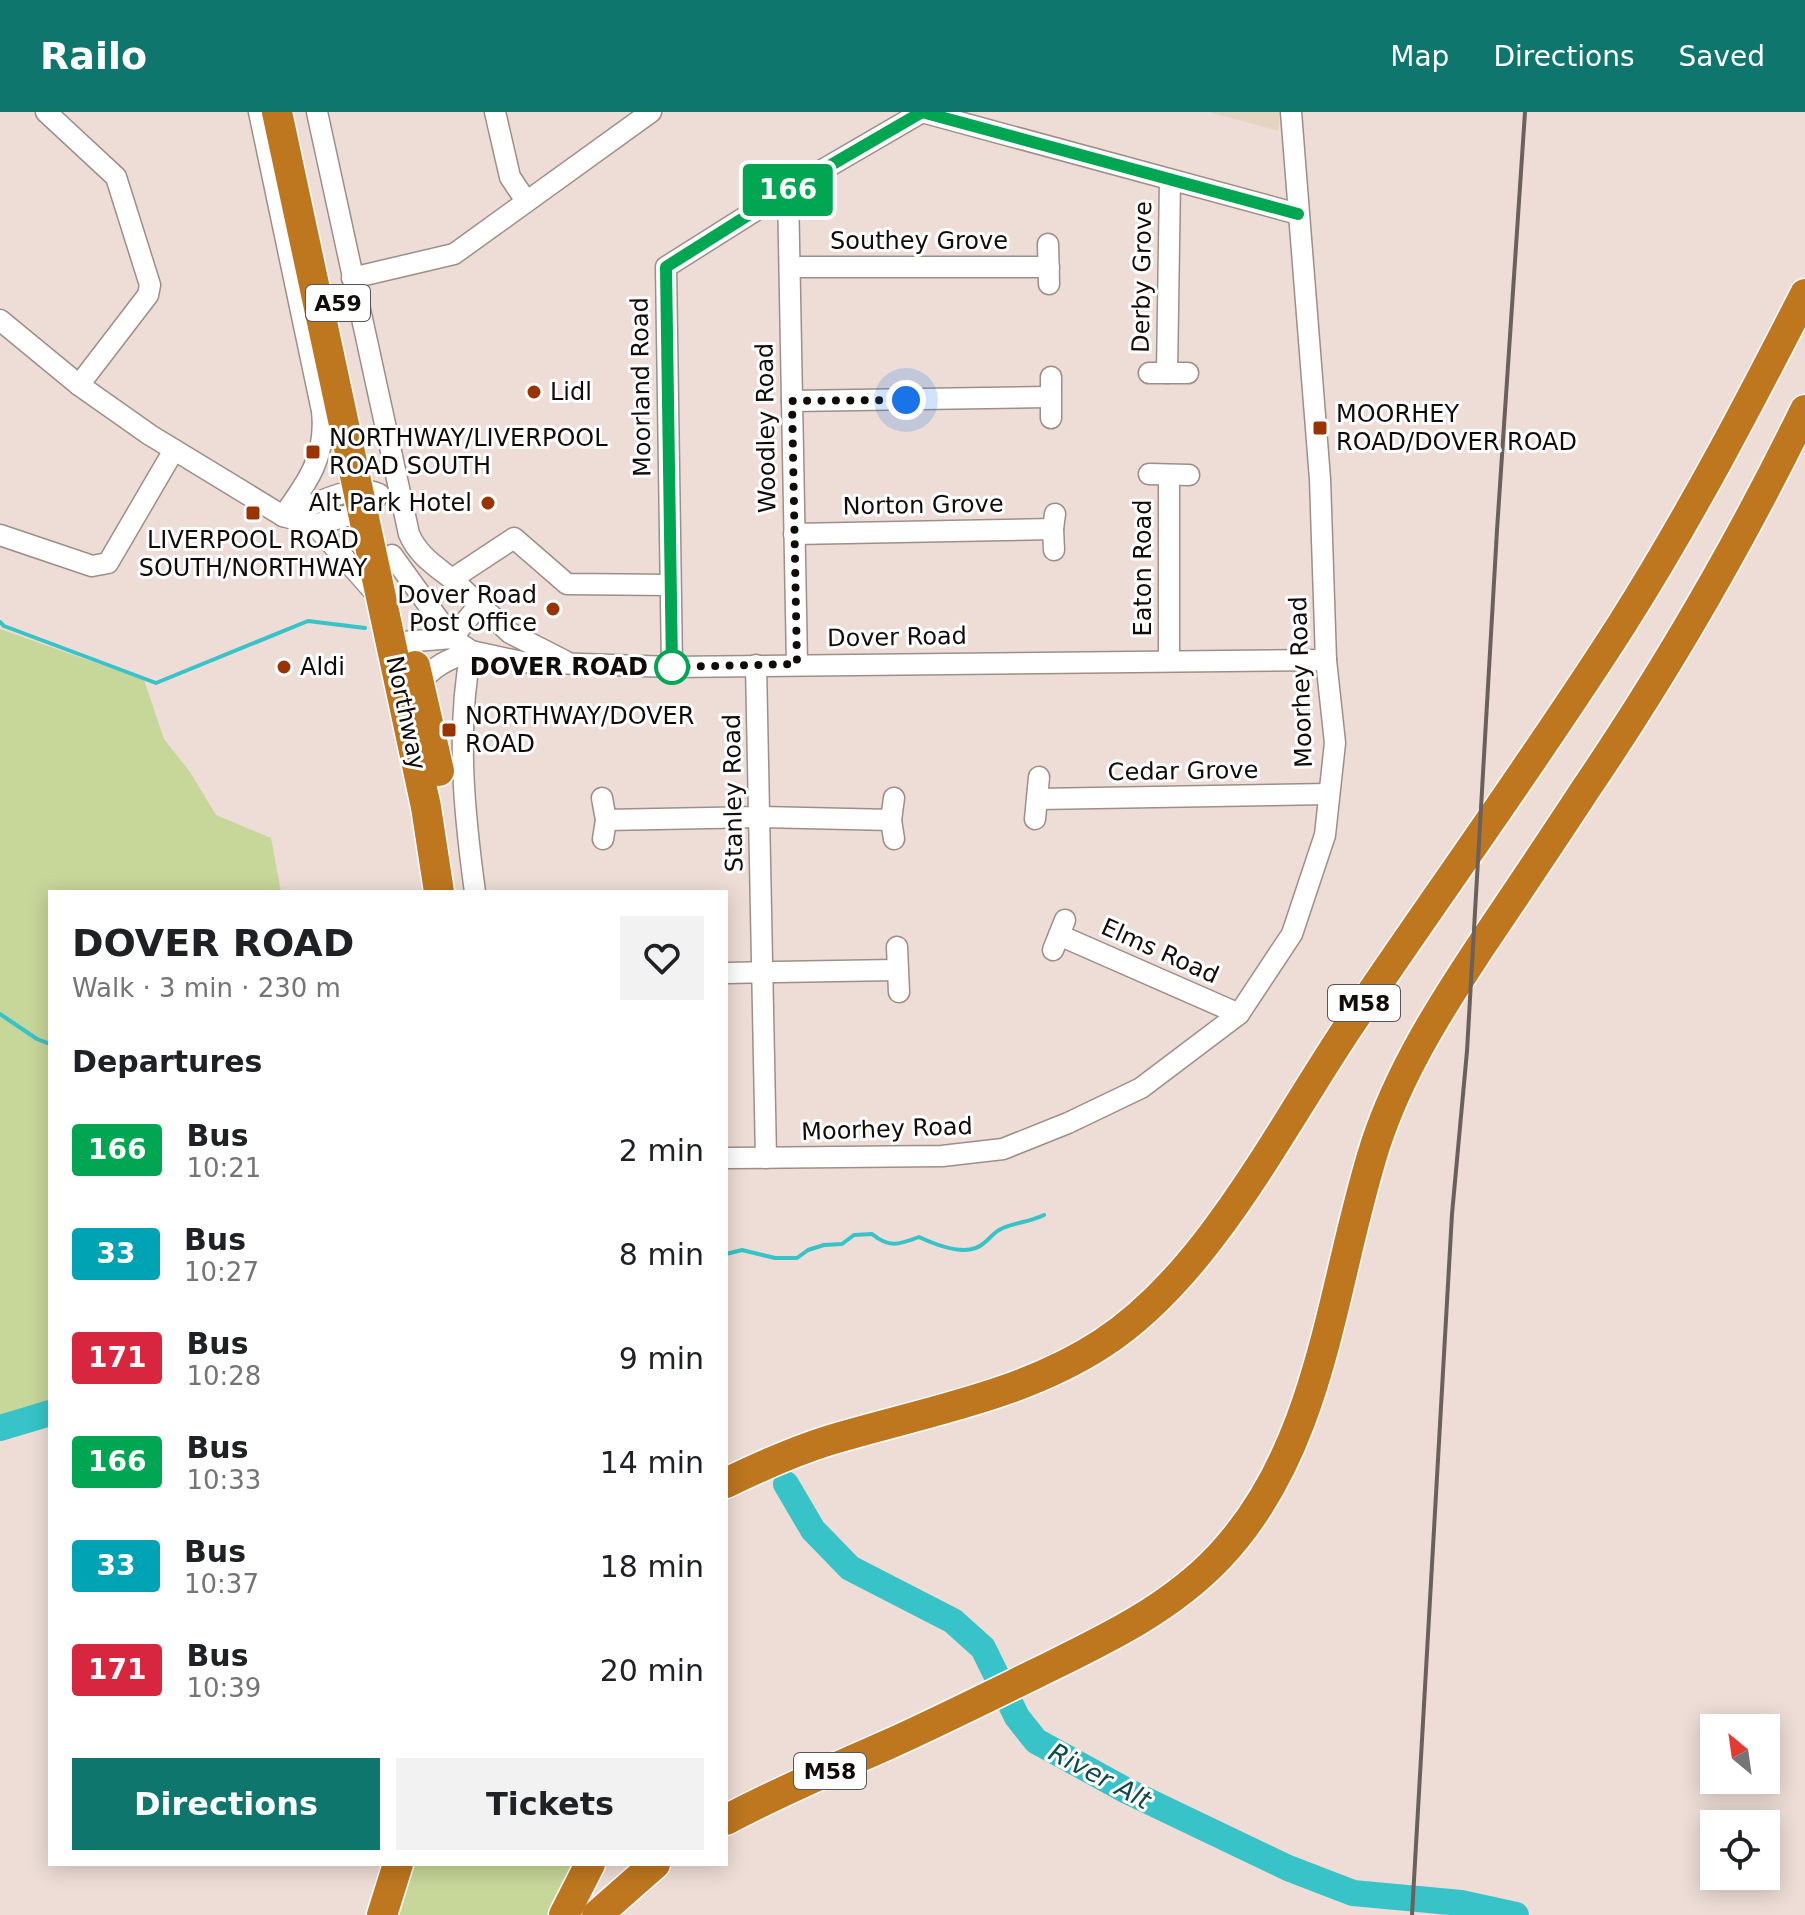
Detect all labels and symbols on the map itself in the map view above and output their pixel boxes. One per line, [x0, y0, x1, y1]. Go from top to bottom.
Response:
line badge: 166 [742, 164, 834, 216]
street label: Derby Grove [1127, 201, 1157, 353]
street label: Southey Grove [830, 227, 1008, 255]
road number: A59 [306, 285, 370, 321]
street label: Moorland Road [625, 297, 657, 477]
street label: Woodley Road [751, 343, 781, 513]
place label: Lidl [550, 378, 592, 406]
your location [886, 380, 926, 420]
marker: Lidl [525, 383, 543, 401]
place label: MOORHEY ROAD/DOVER ROAD [1336, 400, 1577, 456]
marker: MOORHEY ROAD/DOVER ROAD [1311, 419, 1329, 437]
place label: NORTHWAY/LIVERPOOL ROAD SOUTH [329, 424, 608, 480]
marker: NORTHWAY/LIVERPOOL ROAD SOUTH [304, 443, 322, 461]
place label: Alt Park Hotel [309, 489, 472, 517]
street label: Norton Grove [842, 490, 1004, 520]
marker: Alt Park Hotel [479, 494, 497, 512]
street label: Eaton Road [1129, 499, 1157, 637]
marker: LIVERPOOL ROAD SOUTH/NORTHWAY [244, 504, 262, 522]
place label: LIVERPOOL ROAD SOUTH/NORTHWAY [139, 526, 368, 582]
place label: Dover Road Post Office [397, 581, 537, 637]
street label: Moorhey Road [1284, 596, 1318, 768]
marker: Dover Road Post Office [544, 600, 562, 618]
street label: Dover Road [827, 622, 967, 652]
marker: DOVER ROAD [655, 650, 689, 684]
place label: Aldi [300, 653, 345, 681]
place label: DOVER ROAD [470, 653, 648, 681]
street label: Northway [380, 654, 432, 772]
marker: Aldi [275, 658, 293, 676]
place label: NORTHWAY/DOVER ROAD [465, 702, 694, 758]
street label: Stanley Road [718, 714, 748, 872]
marker: NORTHWAY/DOVER ROAD [440, 721, 458, 739]
street label: Cedar Grove [1107, 756, 1259, 786]
street label: Elms Road [1097, 913, 1223, 989]
road number: M58 [1328, 985, 1400, 1021]
street label: Moorhey Road [801, 1112, 973, 1146]
north arrow [1700, 1714, 1780, 1794]
water label: River Alt [1044, 1737, 1157, 1816]
road number: M58 [794, 1753, 866, 1789]

